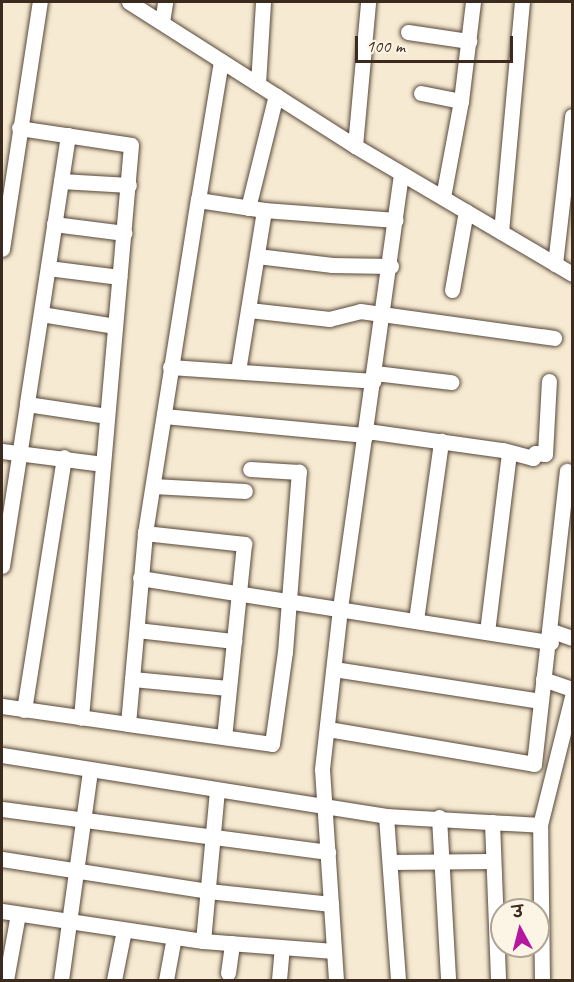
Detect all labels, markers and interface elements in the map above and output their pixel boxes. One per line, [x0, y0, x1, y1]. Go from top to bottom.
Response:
scale bar [358, 24, 516, 62]
text: 100 m [366, 35, 405, 57]
north arrow [490, 898, 550, 958]
text: उ [512, 902, 525, 923]

